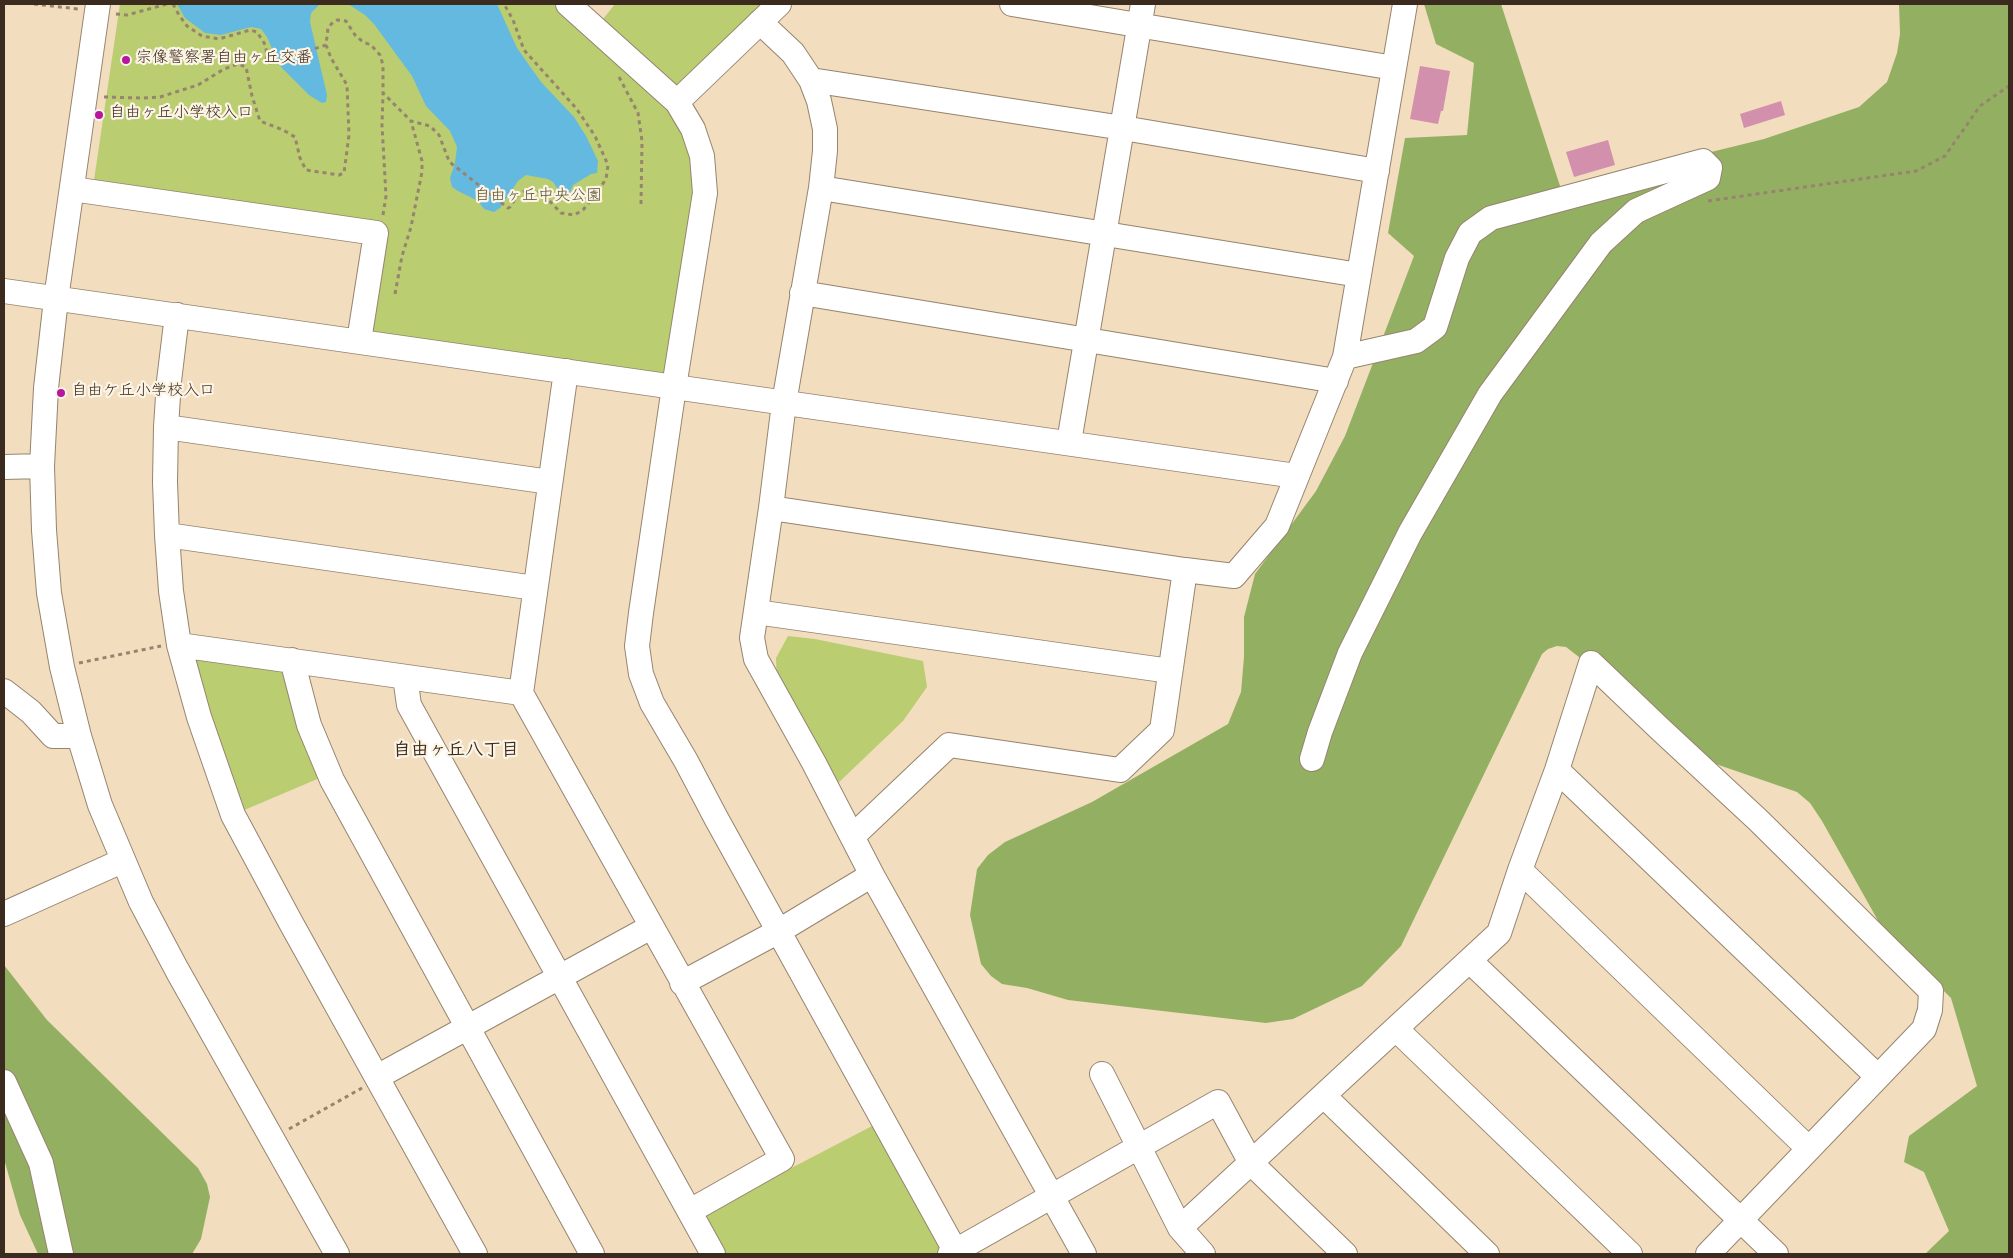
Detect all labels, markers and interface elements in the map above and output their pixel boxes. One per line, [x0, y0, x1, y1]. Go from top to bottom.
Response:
place label: 宗像警察署自由ヶ丘交番 [136, 50, 312, 70]
marker: 宗像警察署自由ヶ丘交番 [120, 54, 132, 66]
place label: 自由ヶ丘小学校入口 [109, 105, 253, 125]
marker: 自由ヶ丘小学校入口 [93, 109, 105, 121]
park label: 自由ヶ丘中央公園 [474, 188, 602, 208]
place label: 自由ケ丘小学校入口 [71, 383, 215, 403]
marker: 自由ケ丘小学校入口 [55, 387, 67, 399]
district label: 自由ヶ丘八丁目 [393, 741, 519, 763]

